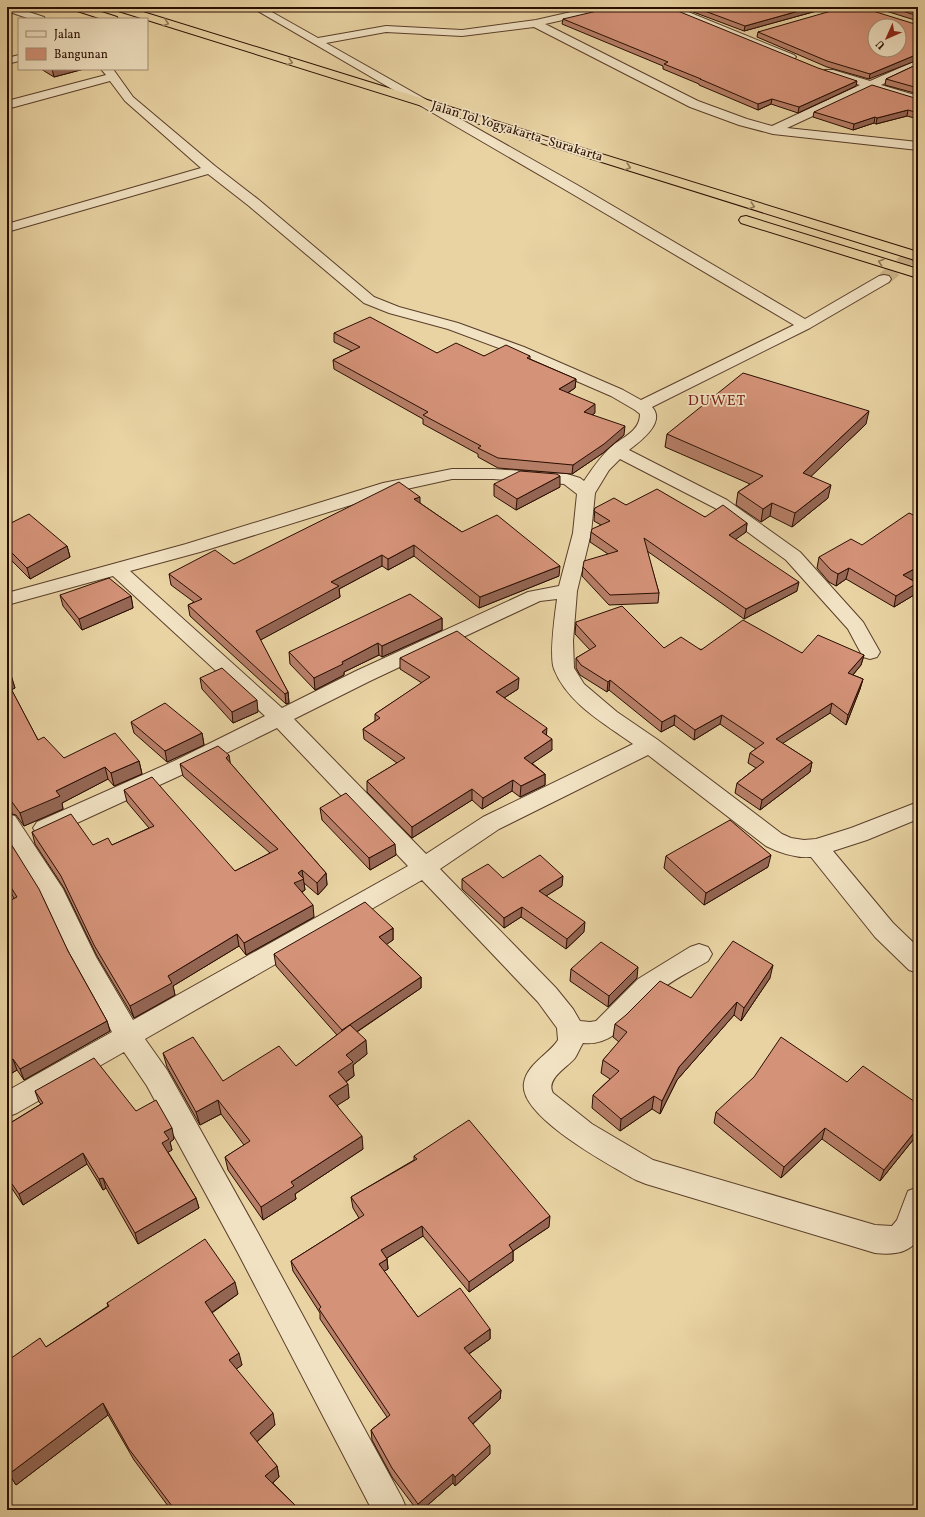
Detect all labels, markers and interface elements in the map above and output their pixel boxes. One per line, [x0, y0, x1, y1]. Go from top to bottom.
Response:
legend [18, 18, 148, 70]
one-way arrow [163, 18, 170, 27]
north arrow [867, 18, 907, 58]
text: Jalan [54, 27, 81, 43]
text: U [873, 36, 889, 52]
text: Bangunan [54, 47, 108, 63]
one-way arrow [287, 57, 294, 65]
street label: Jalan Tol Yogyakarta–Surakarta [429, 97, 605, 167]
one-way arrow [625, 162, 632, 171]
one-way arrow [749, 201, 756, 210]
one-way arrow [877, 259, 884, 267]
district label: DUWET [688, 391, 746, 412]

